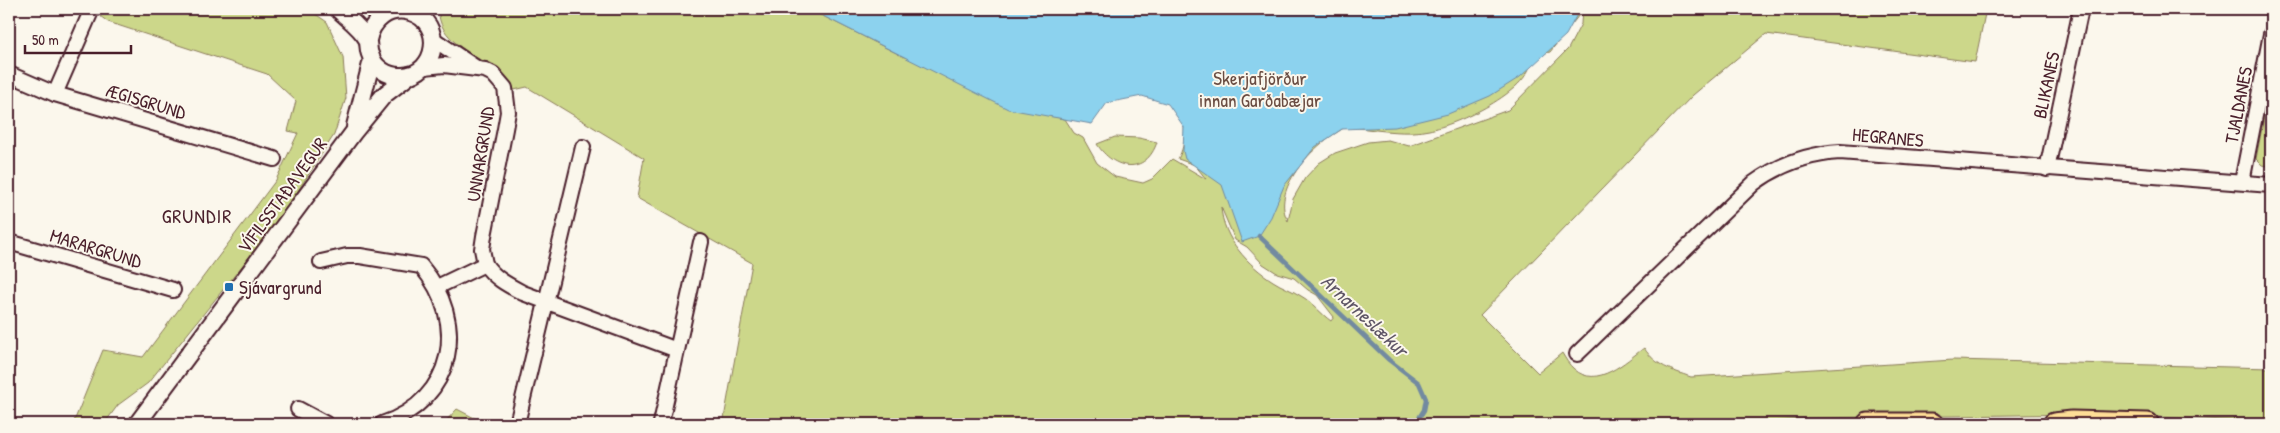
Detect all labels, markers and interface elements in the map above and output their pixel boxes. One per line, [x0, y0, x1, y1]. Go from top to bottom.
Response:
scale bar [25, 22, 131, 54]
text: 50 m [32, 29, 59, 50]
street label: BLIKANES [2026, 49, 2066, 121]
street label: TJALDANES [2218, 64, 2258, 146]
park label: Skerjafjörður innan Garðabæjar [1199, 65, 1322, 113]
street label: ÆGISGRUND [103, 77, 189, 125]
street label: UNNARGRUND [460, 105, 500, 203]
street label: HEGRANES [1851, 121, 1925, 153]
street label: VÍFILSSTAÐAVEGUR [231, 132, 333, 258]
district label: GRUNDIR [162, 202, 232, 229]
street label: MARARGRUND [47, 222, 145, 274]
water label: Arnarneslækur [1316, 268, 1416, 364]
place label: Sjávargrund [239, 274, 322, 300]
marker: Sjávargrund [223, 281, 235, 293]

